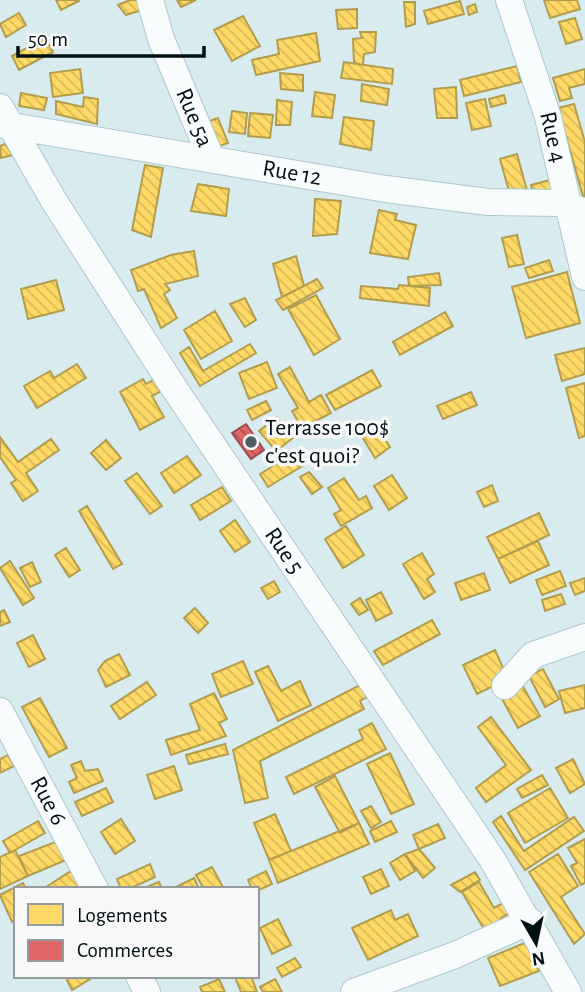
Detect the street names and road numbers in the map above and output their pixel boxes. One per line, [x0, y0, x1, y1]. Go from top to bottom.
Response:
street label: Rue 5a [171, 85, 217, 151]
street label: Rue 4 [535, 109, 570, 165]
street label: Rue 12 [261, 156, 323, 190]
street label: Rue 5 [260, 523, 308, 578]
street label: Rue 6 [25, 773, 71, 829]

